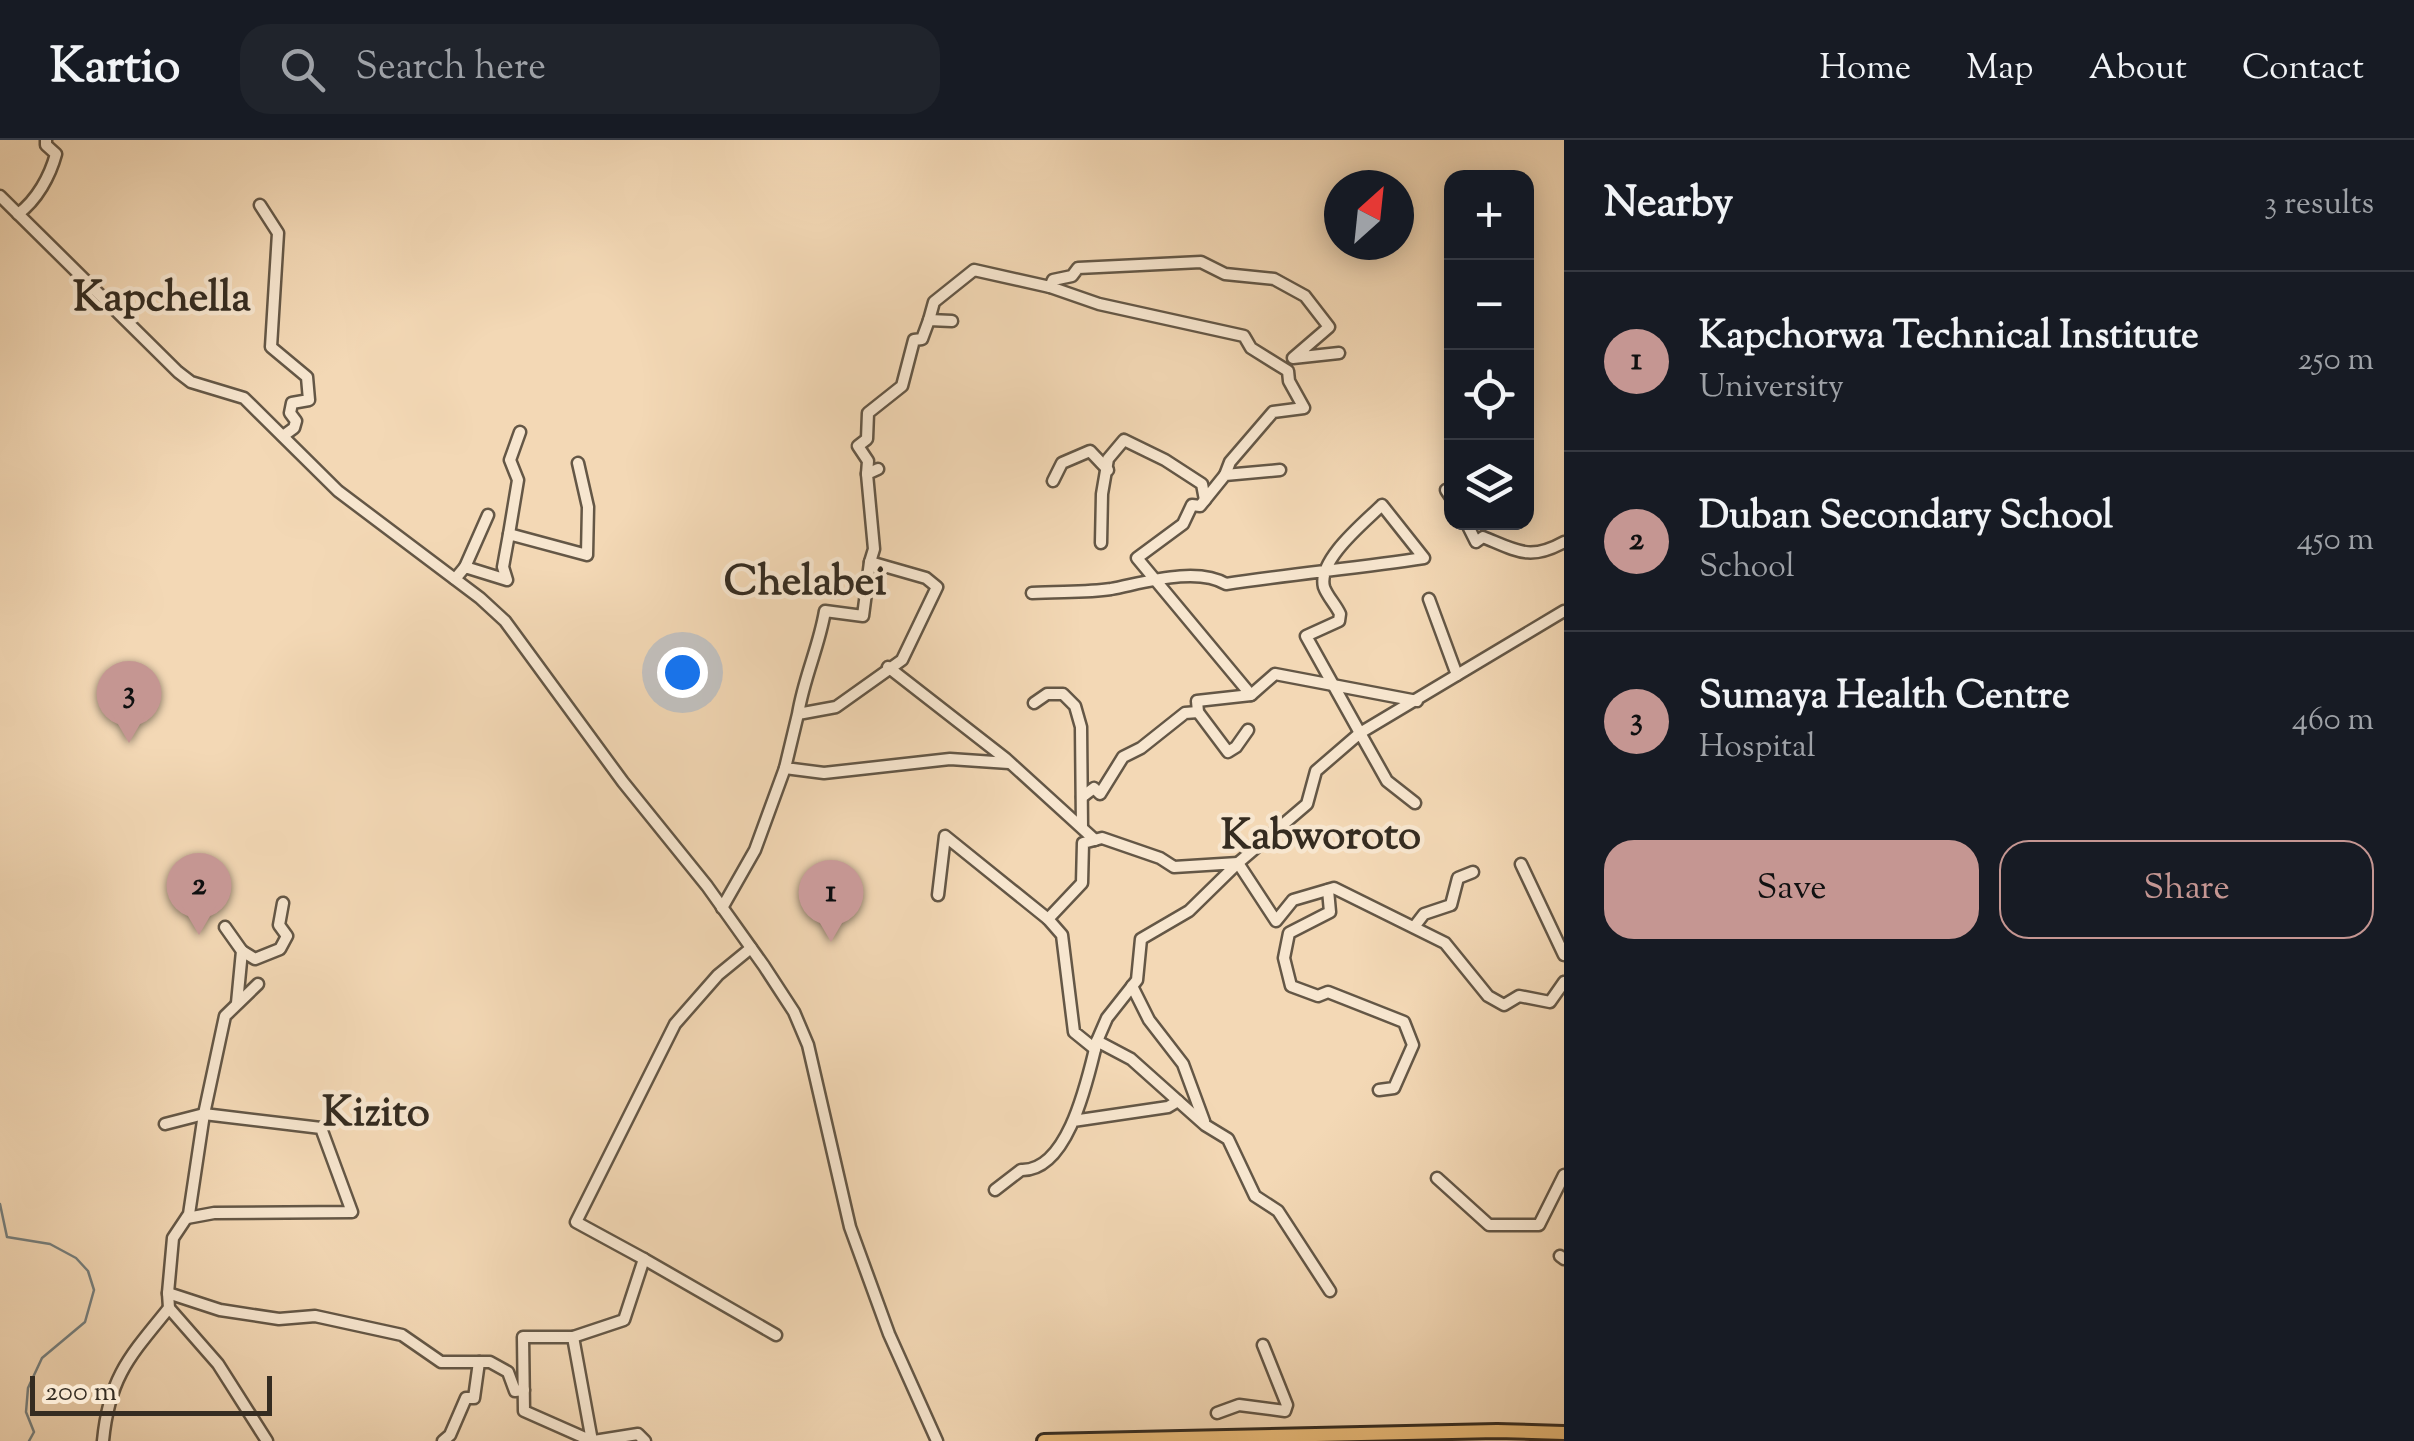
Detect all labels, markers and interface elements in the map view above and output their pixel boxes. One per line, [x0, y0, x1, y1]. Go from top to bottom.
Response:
search box [240, 24, 940, 114]
text: Kartio [50, 35, 180, 104]
icon: search [275, 42, 330, 97]
text: Search here [355, 42, 546, 96]
text: Home [1819, 44, 1911, 95]
text: Map [1966, 44, 2034, 95]
text: About [2089, 44, 2187, 95]
text: Contact [2242, 44, 2364, 95]
north arrow [1324, 170, 1414, 260]
map controls [1444, 170, 1534, 530]
button: + [1444, 170, 1534, 260]
text: Nearby [1604, 175, 1733, 235]
text: 3 results [2264, 182, 2374, 228]
button: − [1444, 260, 1534, 350]
district label: Kapchella [73, 270, 252, 330]
text: Kapchorwa Technical Institute [1699, 311, 2199, 365]
text: 1 [1631, 338, 1642, 384]
text: 250 m [2298, 338, 2374, 384]
button: locate [1444, 350, 1534, 440]
text: University [1699, 365, 1844, 411]
button: layers [1444, 440, 1534, 530]
text: Duban Secondary School [1699, 491, 2113, 545]
text: 2 [1629, 518, 1644, 564]
text: 450 m [2297, 518, 2374, 564]
text: School [1699, 545, 1795, 591]
district label: Chelabei [724, 554, 886, 614]
your location [657, 647, 708, 698]
pin: 3 [96, 660, 162, 743]
text: Sumaya Health Centre [1699, 671, 2070, 725]
text: 3 [1630, 698, 1643, 744]
text: 460 m [2292, 698, 2374, 744]
text: Hospital [1699, 725, 1816, 771]
district label: Kabworoto [1221, 808, 1421, 868]
button: Save [1604, 840, 1979, 939]
button: Share [1999, 840, 2374, 939]
pin: 2 [166, 852, 232, 935]
pin: 1 [798, 860, 864, 942]
district label: Kizito [322, 1085, 430, 1145]
scale bar [30, 1371, 272, 1416]
text: 200 m [45, 1373, 117, 1413]

